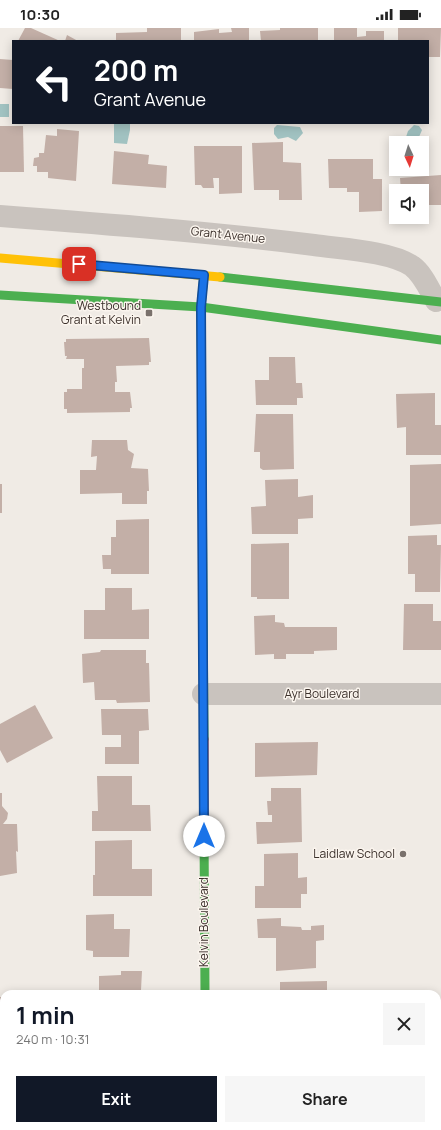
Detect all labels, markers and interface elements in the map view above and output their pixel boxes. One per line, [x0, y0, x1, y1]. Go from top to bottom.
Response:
text: 10:30 [20, 4, 60, 25]
text: 200 m [94, 51, 178, 89]
icon: left [28, 56, 80, 108]
text: Grant Avenue [94, 87, 206, 111]
north arrow [389, 136, 429, 176]
map controls [389, 136, 429, 224]
button: sound [389, 184, 429, 224]
street label: Grant Avenue [190, 222, 266, 247]
pin [62, 247, 96, 281]
icon: arrive [68, 253, 90, 275]
place label: Westbound Grant at Kelvin [61, 297, 141, 328]
marker: Westbound Grant at Kelvin [144, 308, 154, 318]
street label: Ayr Boulevard [285, 685, 359, 702]
position arrow [183, 815, 225, 857]
place label: Laidlaw School [313, 845, 395, 862]
marker: Laidlaw School [398, 849, 408, 859]
street label: Kelvin Boulevard [195, 877, 212, 967]
text: 1 min [16, 998, 75, 1031]
button: close [383, 1003, 425, 1045]
text: 240 m · 10:31 [16, 1030, 90, 1048]
button: Exit [16, 1076, 217, 1122]
button: Share [225, 1076, 425, 1122]

